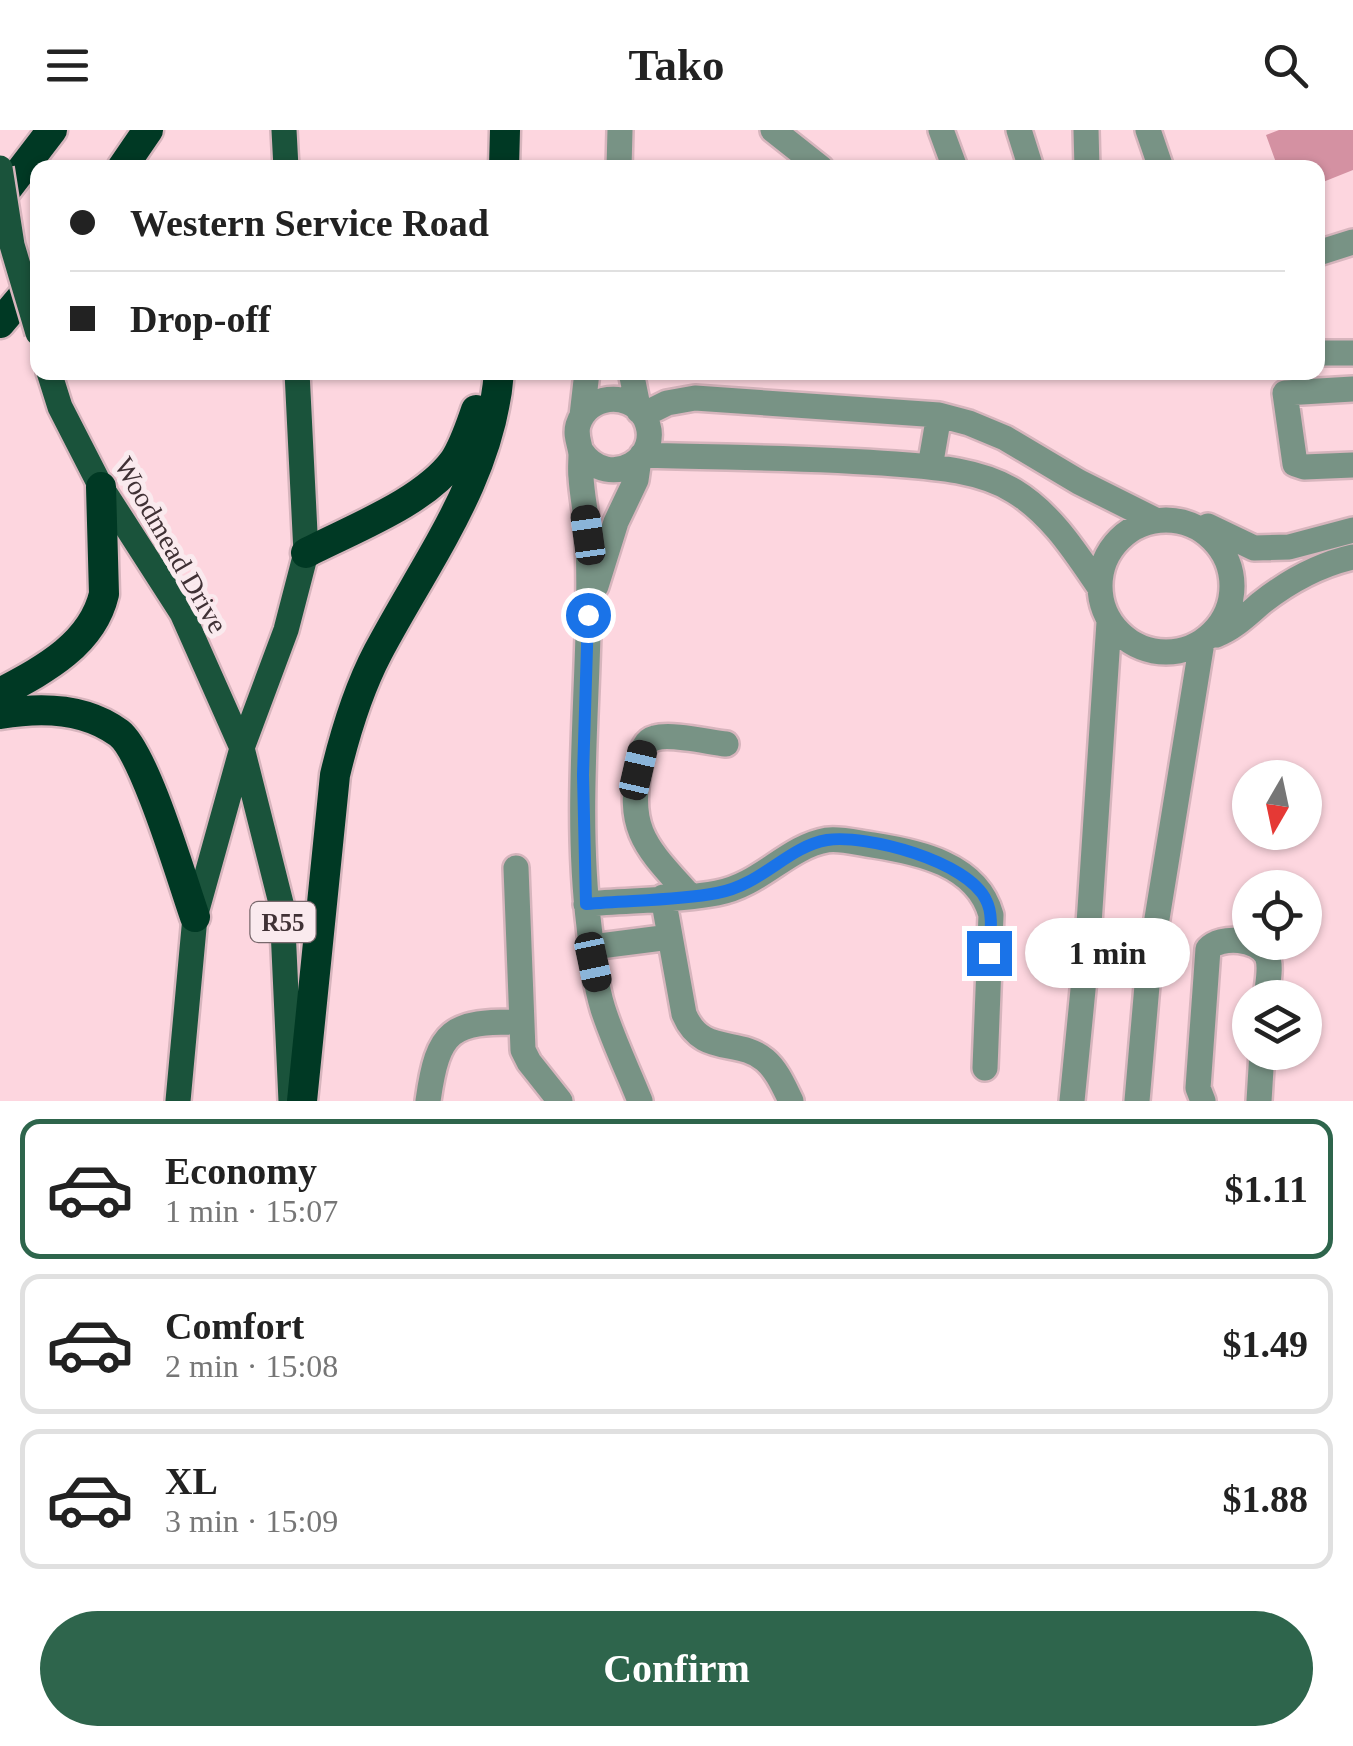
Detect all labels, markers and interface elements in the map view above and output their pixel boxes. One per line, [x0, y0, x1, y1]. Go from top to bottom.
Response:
icon: menu [40, 38, 95, 93]
icon: search [1258, 38, 1313, 93]
text: Tako [629, 40, 724, 90]
text: Western Service Road [130, 202, 489, 244]
text: Drop-off [130, 298, 271, 340]
street label: Woodmead Drive [108, 452, 234, 638]
car [569, 503, 607, 567]
route start [566, 593, 611, 638]
car [617, 737, 659, 803]
north arrow [1232, 760, 1322, 850]
map controls [1232, 760, 1322, 1070]
button: locate [1232, 870, 1322, 960]
road number: R55 [250, 902, 316, 942]
callout: 1 min [1024, 918, 1189, 988]
car [572, 930, 614, 994]
route end [967, 931, 1012, 976]
text: 1 min [1069, 935, 1146, 971]
button: layers [1232, 980, 1322, 1070]
icon: car [45, 1144, 135, 1234]
text: Economy [165, 1150, 317, 1192]
text: $1.11 [1225, 1168, 1308, 1210]
text: 1 min · 15:07 [165, 1193, 338, 1229]
icon: car [45, 1299, 135, 1389]
text: Comfort [165, 1305, 304, 1347]
text: $1.49 [1223, 1323, 1308, 1365]
text: 2 min · 15:08 [165, 1348, 338, 1384]
icon: car [45, 1454, 135, 1544]
text: XL [165, 1460, 218, 1502]
text: $1.88 [1223, 1478, 1308, 1520]
text: 3 min · 15:09 [165, 1503, 338, 1539]
button: Confirm [40, 1611, 1313, 1726]

